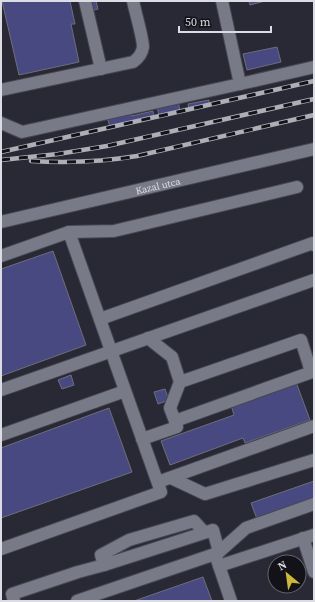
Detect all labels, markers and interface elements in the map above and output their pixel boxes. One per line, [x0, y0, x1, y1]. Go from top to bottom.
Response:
scale bar [179, 8, 271, 34]
text: 50 m [185, 14, 211, 30]
street label: Kazal utca [134, 174, 182, 197]
north arrow [267, 554, 307, 594]
text: N [275, 557, 290, 574]

